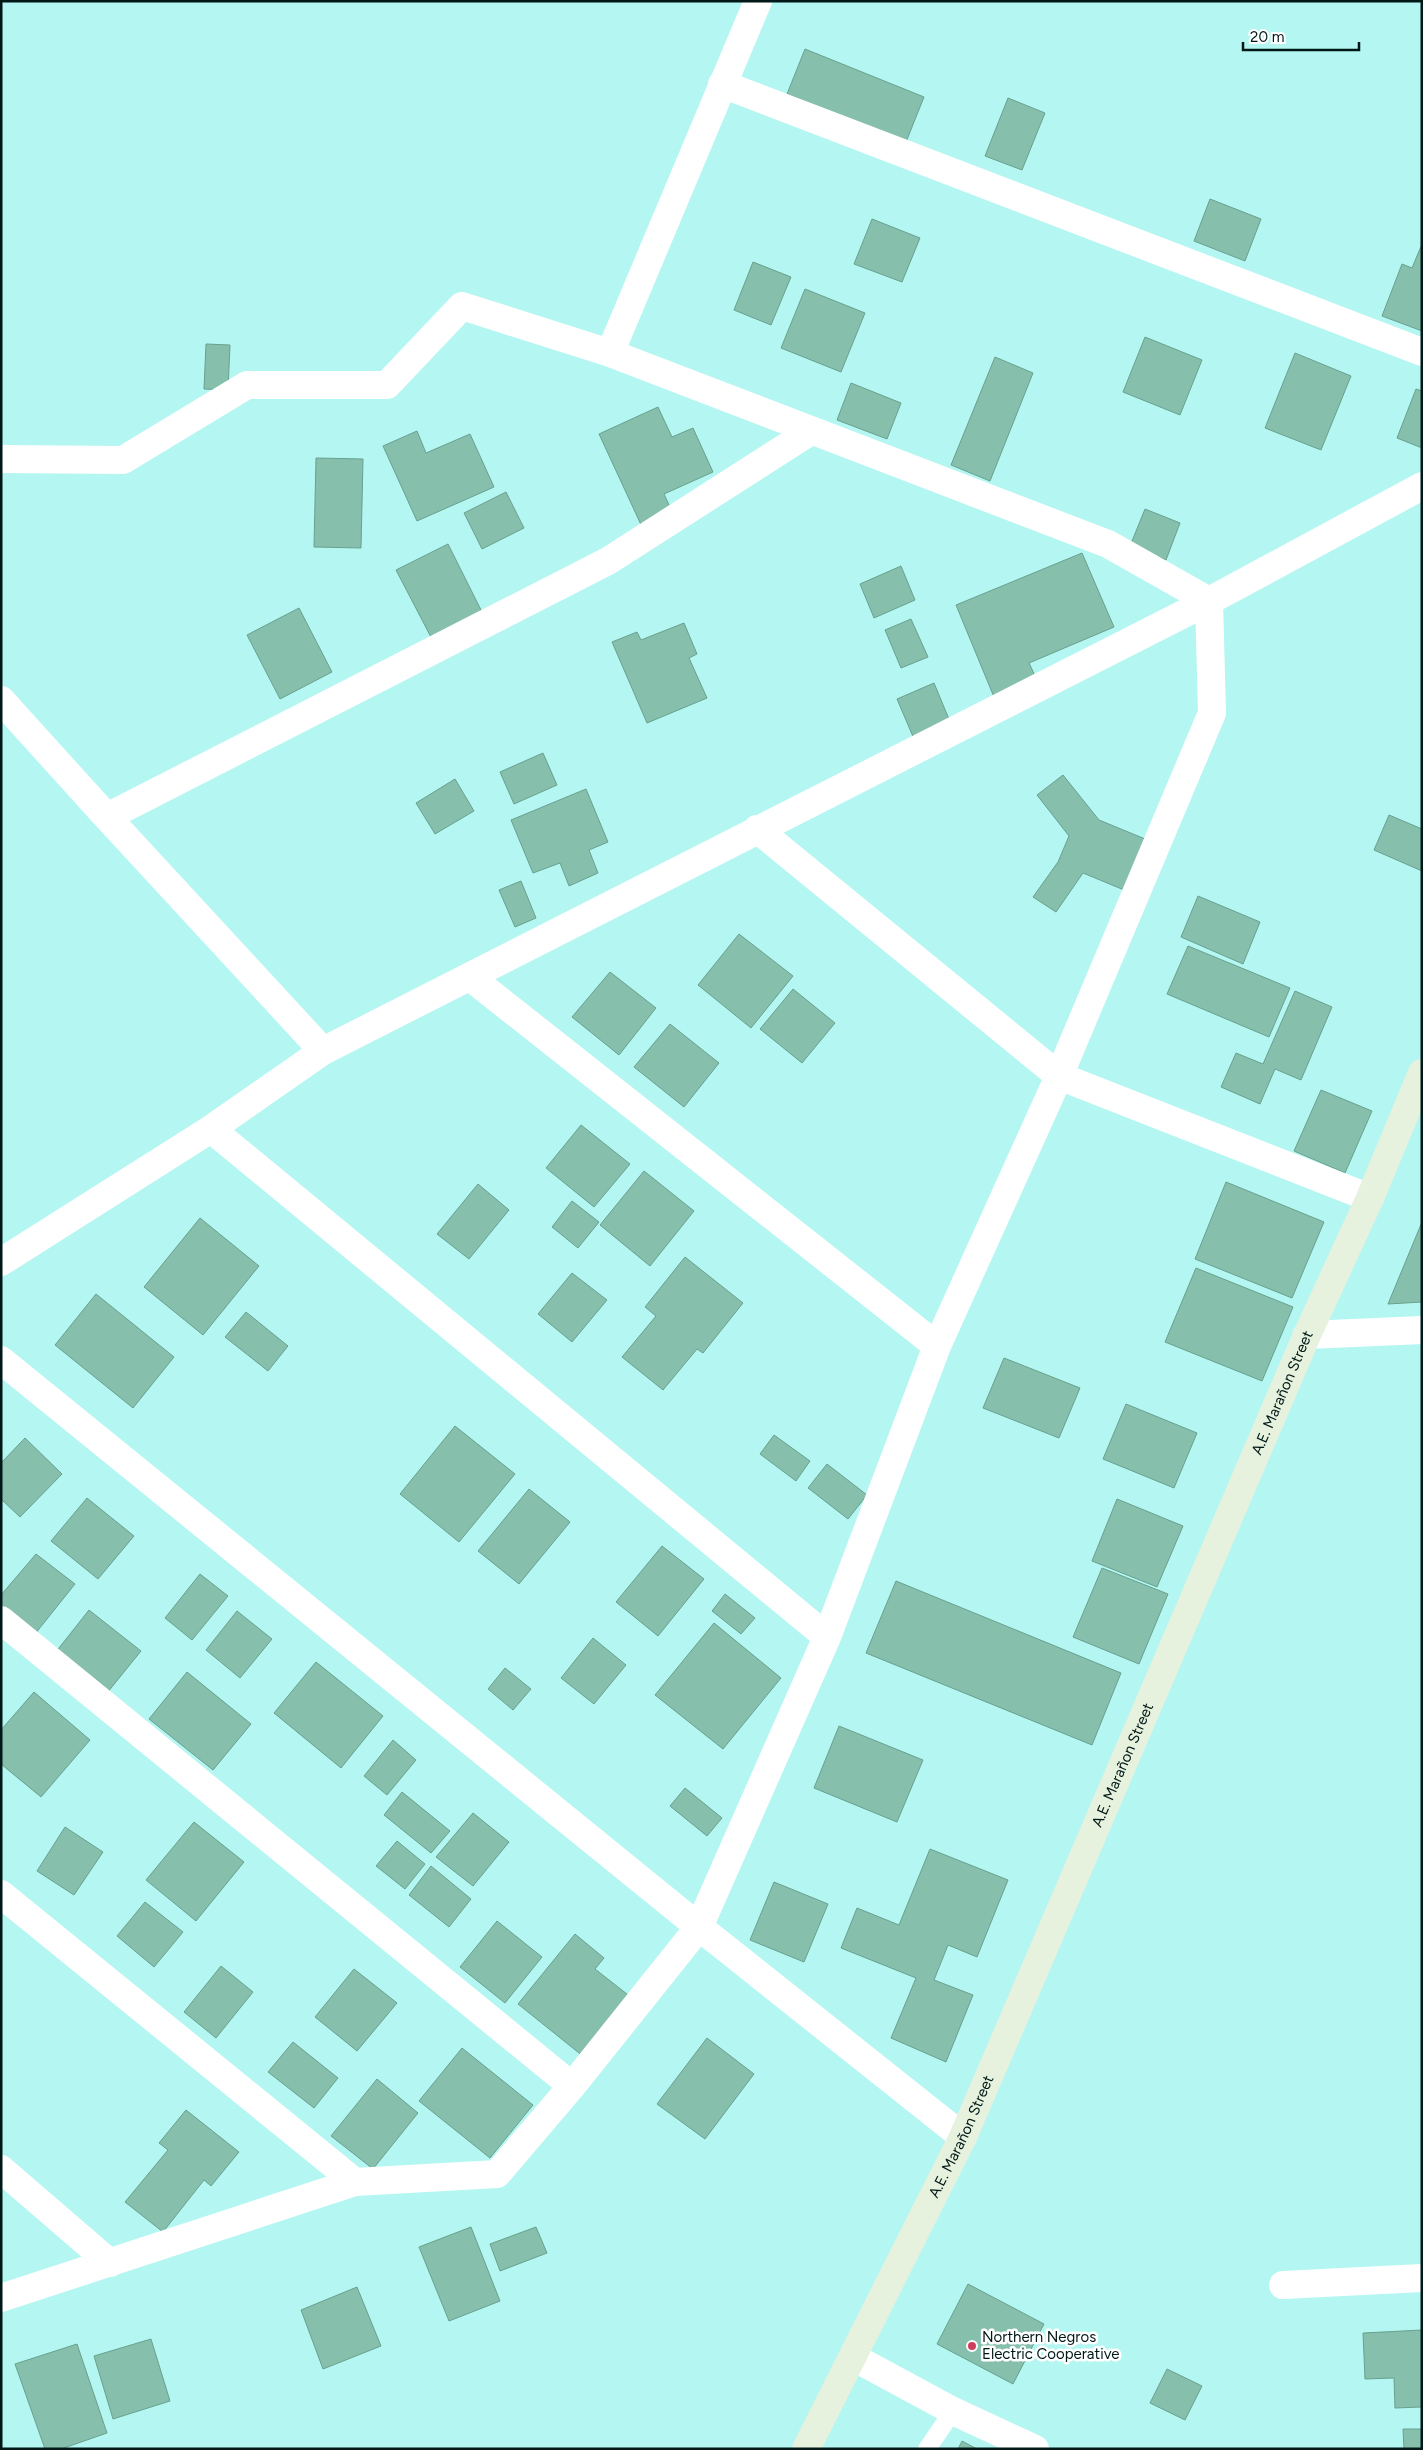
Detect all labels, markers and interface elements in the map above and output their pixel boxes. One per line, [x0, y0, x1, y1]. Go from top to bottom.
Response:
scale bar [1243, 20, 1359, 52]
text: 20 m [1250, 28, 1284, 46]
street label: A.E. Marañon Street [1248, 1328, 1317, 1458]
street label: A.E. Marañon Street [1088, 1700, 1157, 1830]
street label: A.E. Marañon Street [925, 2072, 998, 2201]
place label: Northern Negros Electric Cooperative [982, 2328, 1119, 2363]
marker: Northern Negros Electric Cooperative [966, 2340, 978, 2352]

